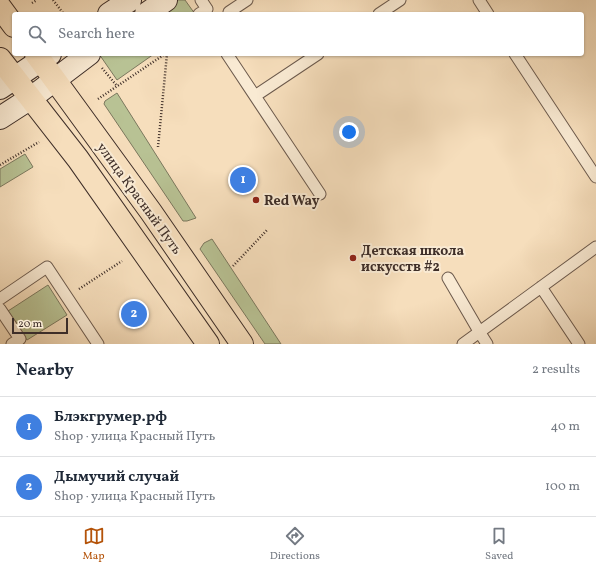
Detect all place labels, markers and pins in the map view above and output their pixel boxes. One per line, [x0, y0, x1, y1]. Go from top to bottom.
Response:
pin: 1 [230, 165, 256, 195]
place label: Red Way [264, 192, 320, 211]
marker: Red Way [251, 195, 261, 205]
place label: Детская школа искусств #2 [361, 242, 464, 277]
marker: Детская школа искусств #2 [348, 253, 358, 263]
pin: 2 [121, 299, 147, 329]

